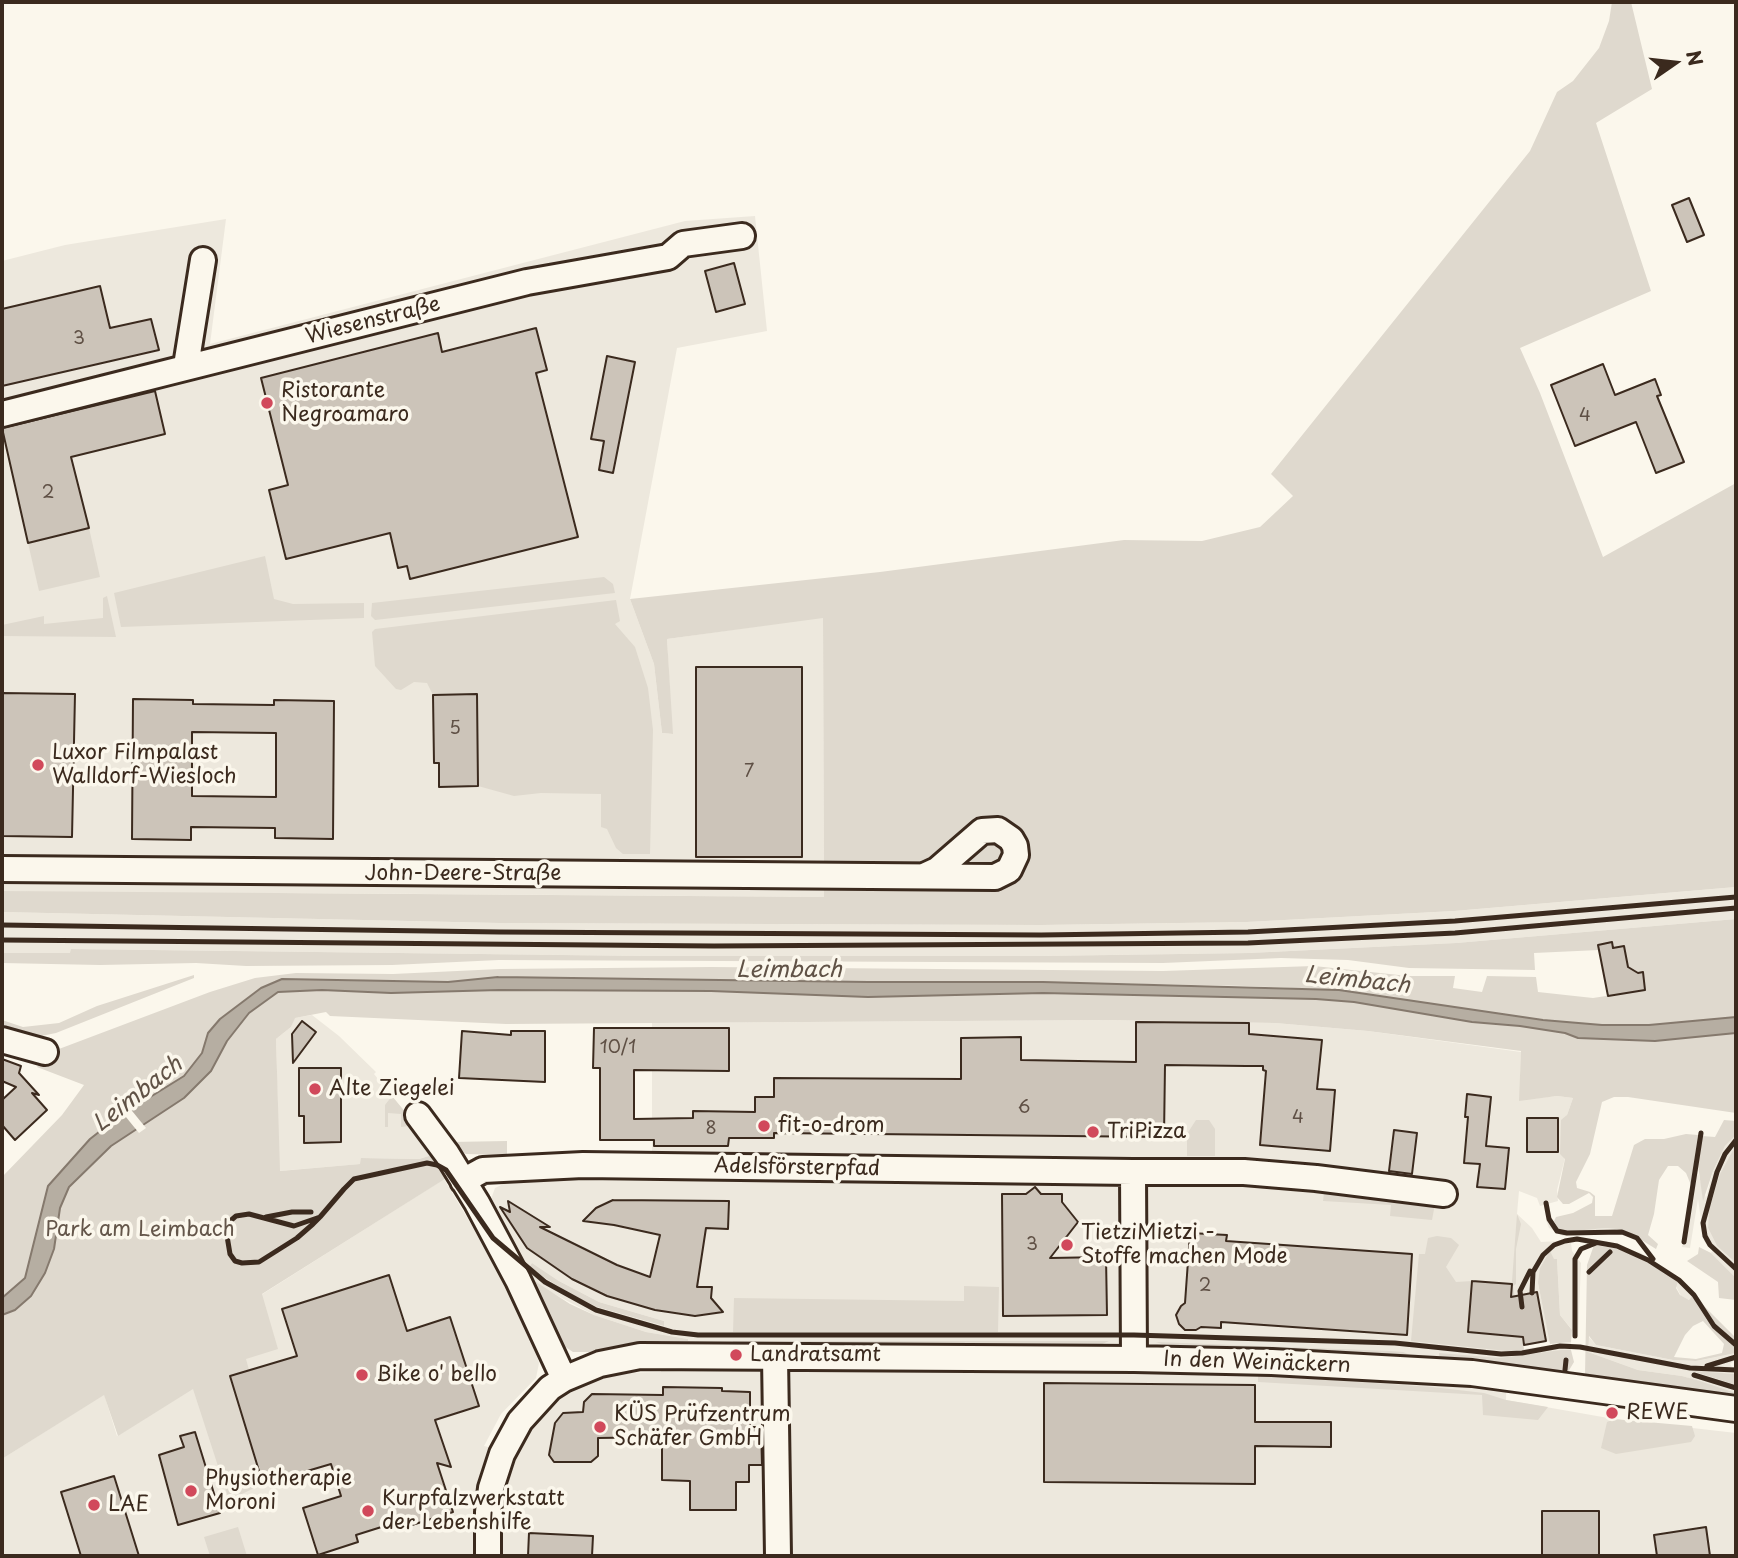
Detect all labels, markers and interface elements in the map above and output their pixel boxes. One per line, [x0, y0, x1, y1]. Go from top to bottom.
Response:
north arrow [1640, 28, 1710, 98]
text: N [1680, 47, 1711, 69]
street label: Wiesenstraße [303, 292, 443, 350]
house number: 3 [73, 328, 85, 350]
place label: Ristorante Negroamaro [281, 378, 409, 428]
marker: Ristorante Negroamaro [259, 395, 275, 411]
house number: 4 [1579, 405, 1591, 427]
house number: 2 [42, 482, 54, 504]
house number: 5 [449, 718, 461, 740]
place label: Luxor Filmpalast Walldorf-Wiesloch [52, 740, 237, 790]
marker: Luxor Filmpalast Walldorf-Wiesloch [30, 757, 46, 773]
house number: 7 [744, 761, 754, 783]
street label: John-Deere-Straße [365, 861, 561, 887]
water label: Leimbach [736, 957, 842, 985]
water label: Leimbach [1303, 962, 1411, 1000]
house number: 10/1 [600, 1037, 636, 1059]
water label: Leimbach [88, 1052, 188, 1138]
place label: Alte Ziegelei [329, 1076, 455, 1102]
marker: Alte Ziegelei [307, 1081, 323, 1097]
house number: 6 [1018, 1097, 1030, 1119]
house number: 4 [1292, 1107, 1304, 1129]
place label: fit-o-drom [778, 1113, 885, 1139]
house number: 8 [705, 1118, 717, 1140]
marker: fit-o-drom [756, 1118, 772, 1134]
place label: TriPizza [1107, 1119, 1186, 1145]
marker: TriPizza [1085, 1124, 1101, 1140]
street label: Adelsförsterpfad [714, 1154, 880, 1182]
park label: Park am Leimbach [45, 1217, 235, 1243]
place label: TietziMietzi - Stoffe machen Mode [1081, 1220, 1288, 1270]
house number: 3 [1026, 1234, 1038, 1256]
marker: TietziMietzi - Stoffe machen Mode [1059, 1237, 1075, 1253]
house number: 2 [1199, 1275, 1211, 1297]
place label: Landratsamt [750, 1342, 881, 1368]
marker: Landratsamt [728, 1347, 744, 1363]
street label: In den Weinäckern [1163, 1347, 1351, 1379]
place label: Bike o' bello [376, 1362, 497, 1388]
marker: Bike o' bello [354, 1367, 370, 1383]
place label: REWE [1626, 1400, 1689, 1426]
place label: KÜS Prüfzentrum Schäfer GmbH [614, 1402, 791, 1452]
marker: REWE [1604, 1405, 1620, 1421]
marker: KÜS Prüfzentrum Schäfer GmbH [592, 1419, 608, 1435]
place label: Physiotherapie Moroni [205, 1466, 352, 1516]
marker: Physiotherapie Moroni [183, 1483, 199, 1499]
place label: Kurpfalzwerkstatt der Lebenshilfe [382, 1486, 565, 1536]
place label: LAE [108, 1492, 149, 1518]
marker: LAE [86, 1497, 102, 1513]
marker: Kurpfalzwerkstatt der Lebenshilfe [360, 1503, 376, 1519]

